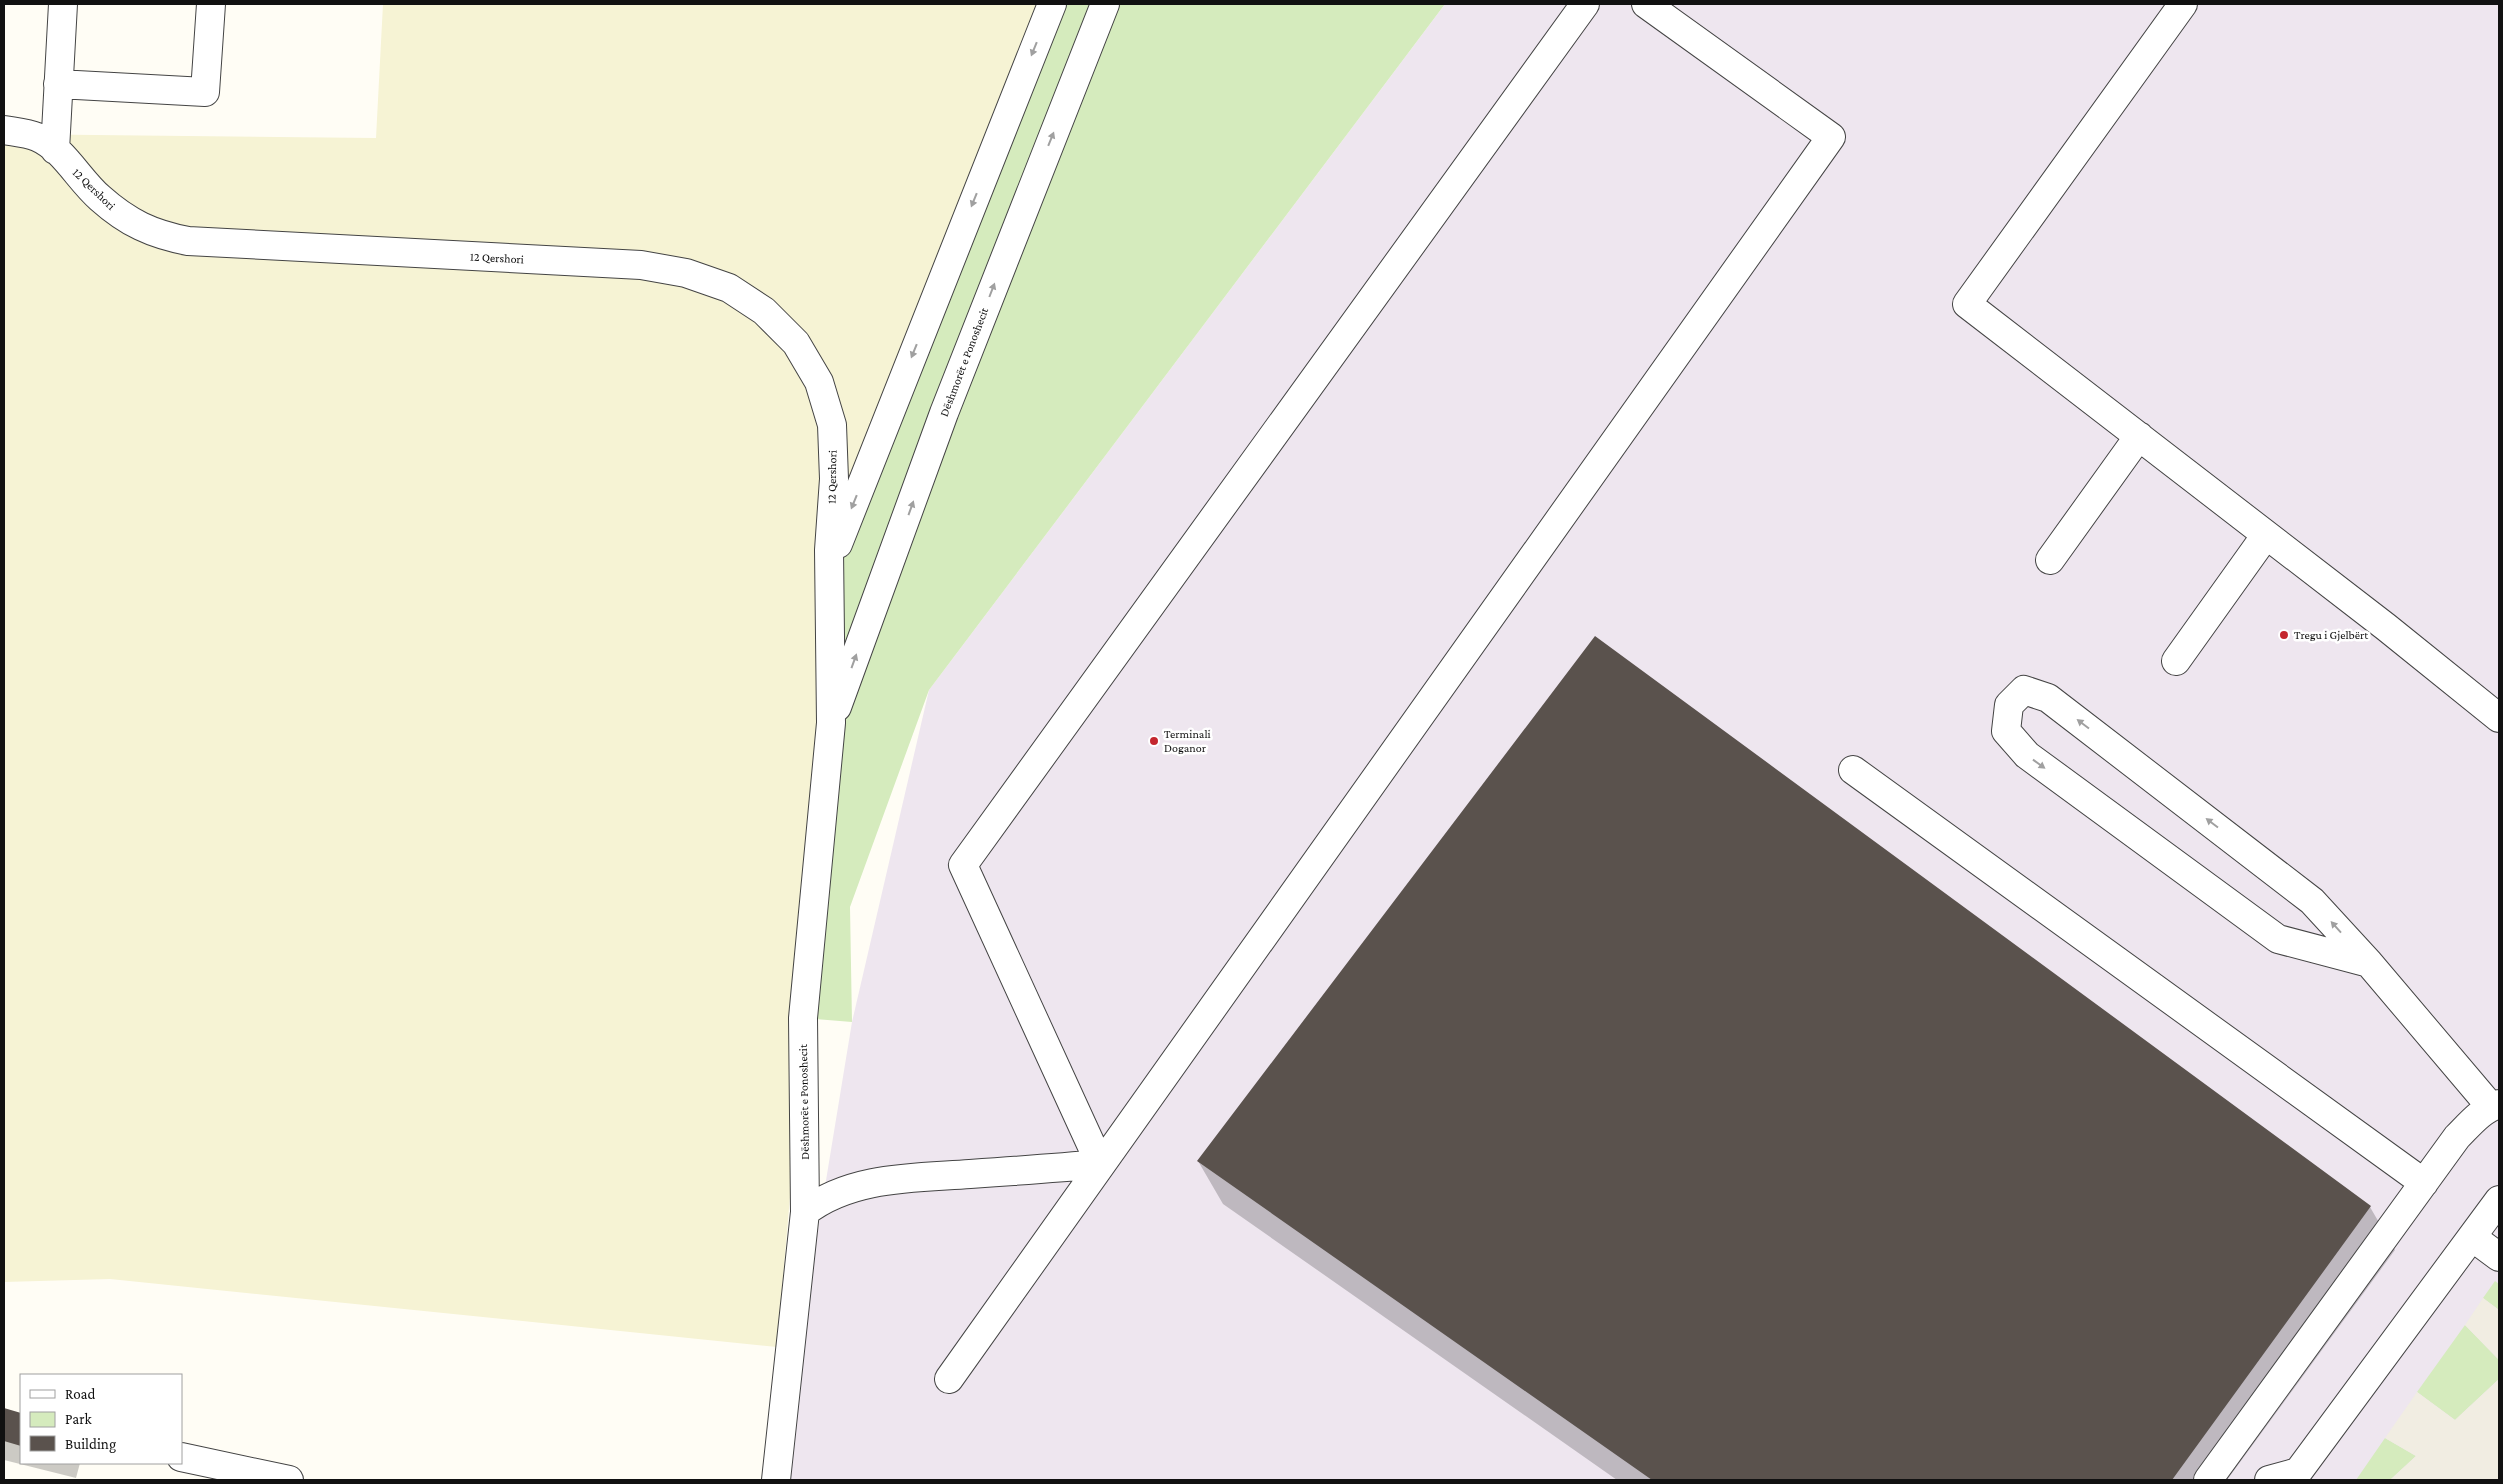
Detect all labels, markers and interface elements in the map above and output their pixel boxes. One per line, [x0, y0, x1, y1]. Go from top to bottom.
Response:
one-way arrow [1030, 42, 1038, 57]
one-way arrow [1047, 131, 1055, 146]
street label: 12 Qershori [70, 165, 118, 213]
one-way arrow [970, 193, 978, 208]
street label: 12 Qershori [470, 250, 524, 266]
one-way arrow [989, 283, 996, 298]
street label: Dëshmorët e Ponoshecit [937, 305, 992, 419]
one-way arrow [910, 344, 918, 359]
street label: 12 Qershori [825, 450, 839, 504]
one-way arrow [850, 495, 858, 510]
one-way arrow [908, 501, 915, 516]
place label: Tregu i Gjelbërt [2294, 628, 2369, 642]
marker: Tregu i Gjelbërt [2278, 629, 2290, 641]
one-way arrow [851, 653, 858, 668]
one-way arrow [2077, 719, 2090, 730]
place label: Terminali Doganor [1164, 727, 1211, 755]
marker: Terminali Doganor [1148, 735, 1160, 747]
one-way arrow [2032, 759, 2045, 769]
one-way arrow [2205, 818, 2219, 828]
one-way arrow [2330, 922, 2342, 934]
street label: Dëshmorët e Ponoshecit [796, 1043, 812, 1160]
legend [20, 1374, 182, 1464]
text: Road [65, 1386, 96, 1402]
text: Park [65, 1411, 92, 1427]
text: Building [65, 1436, 116, 1453]

